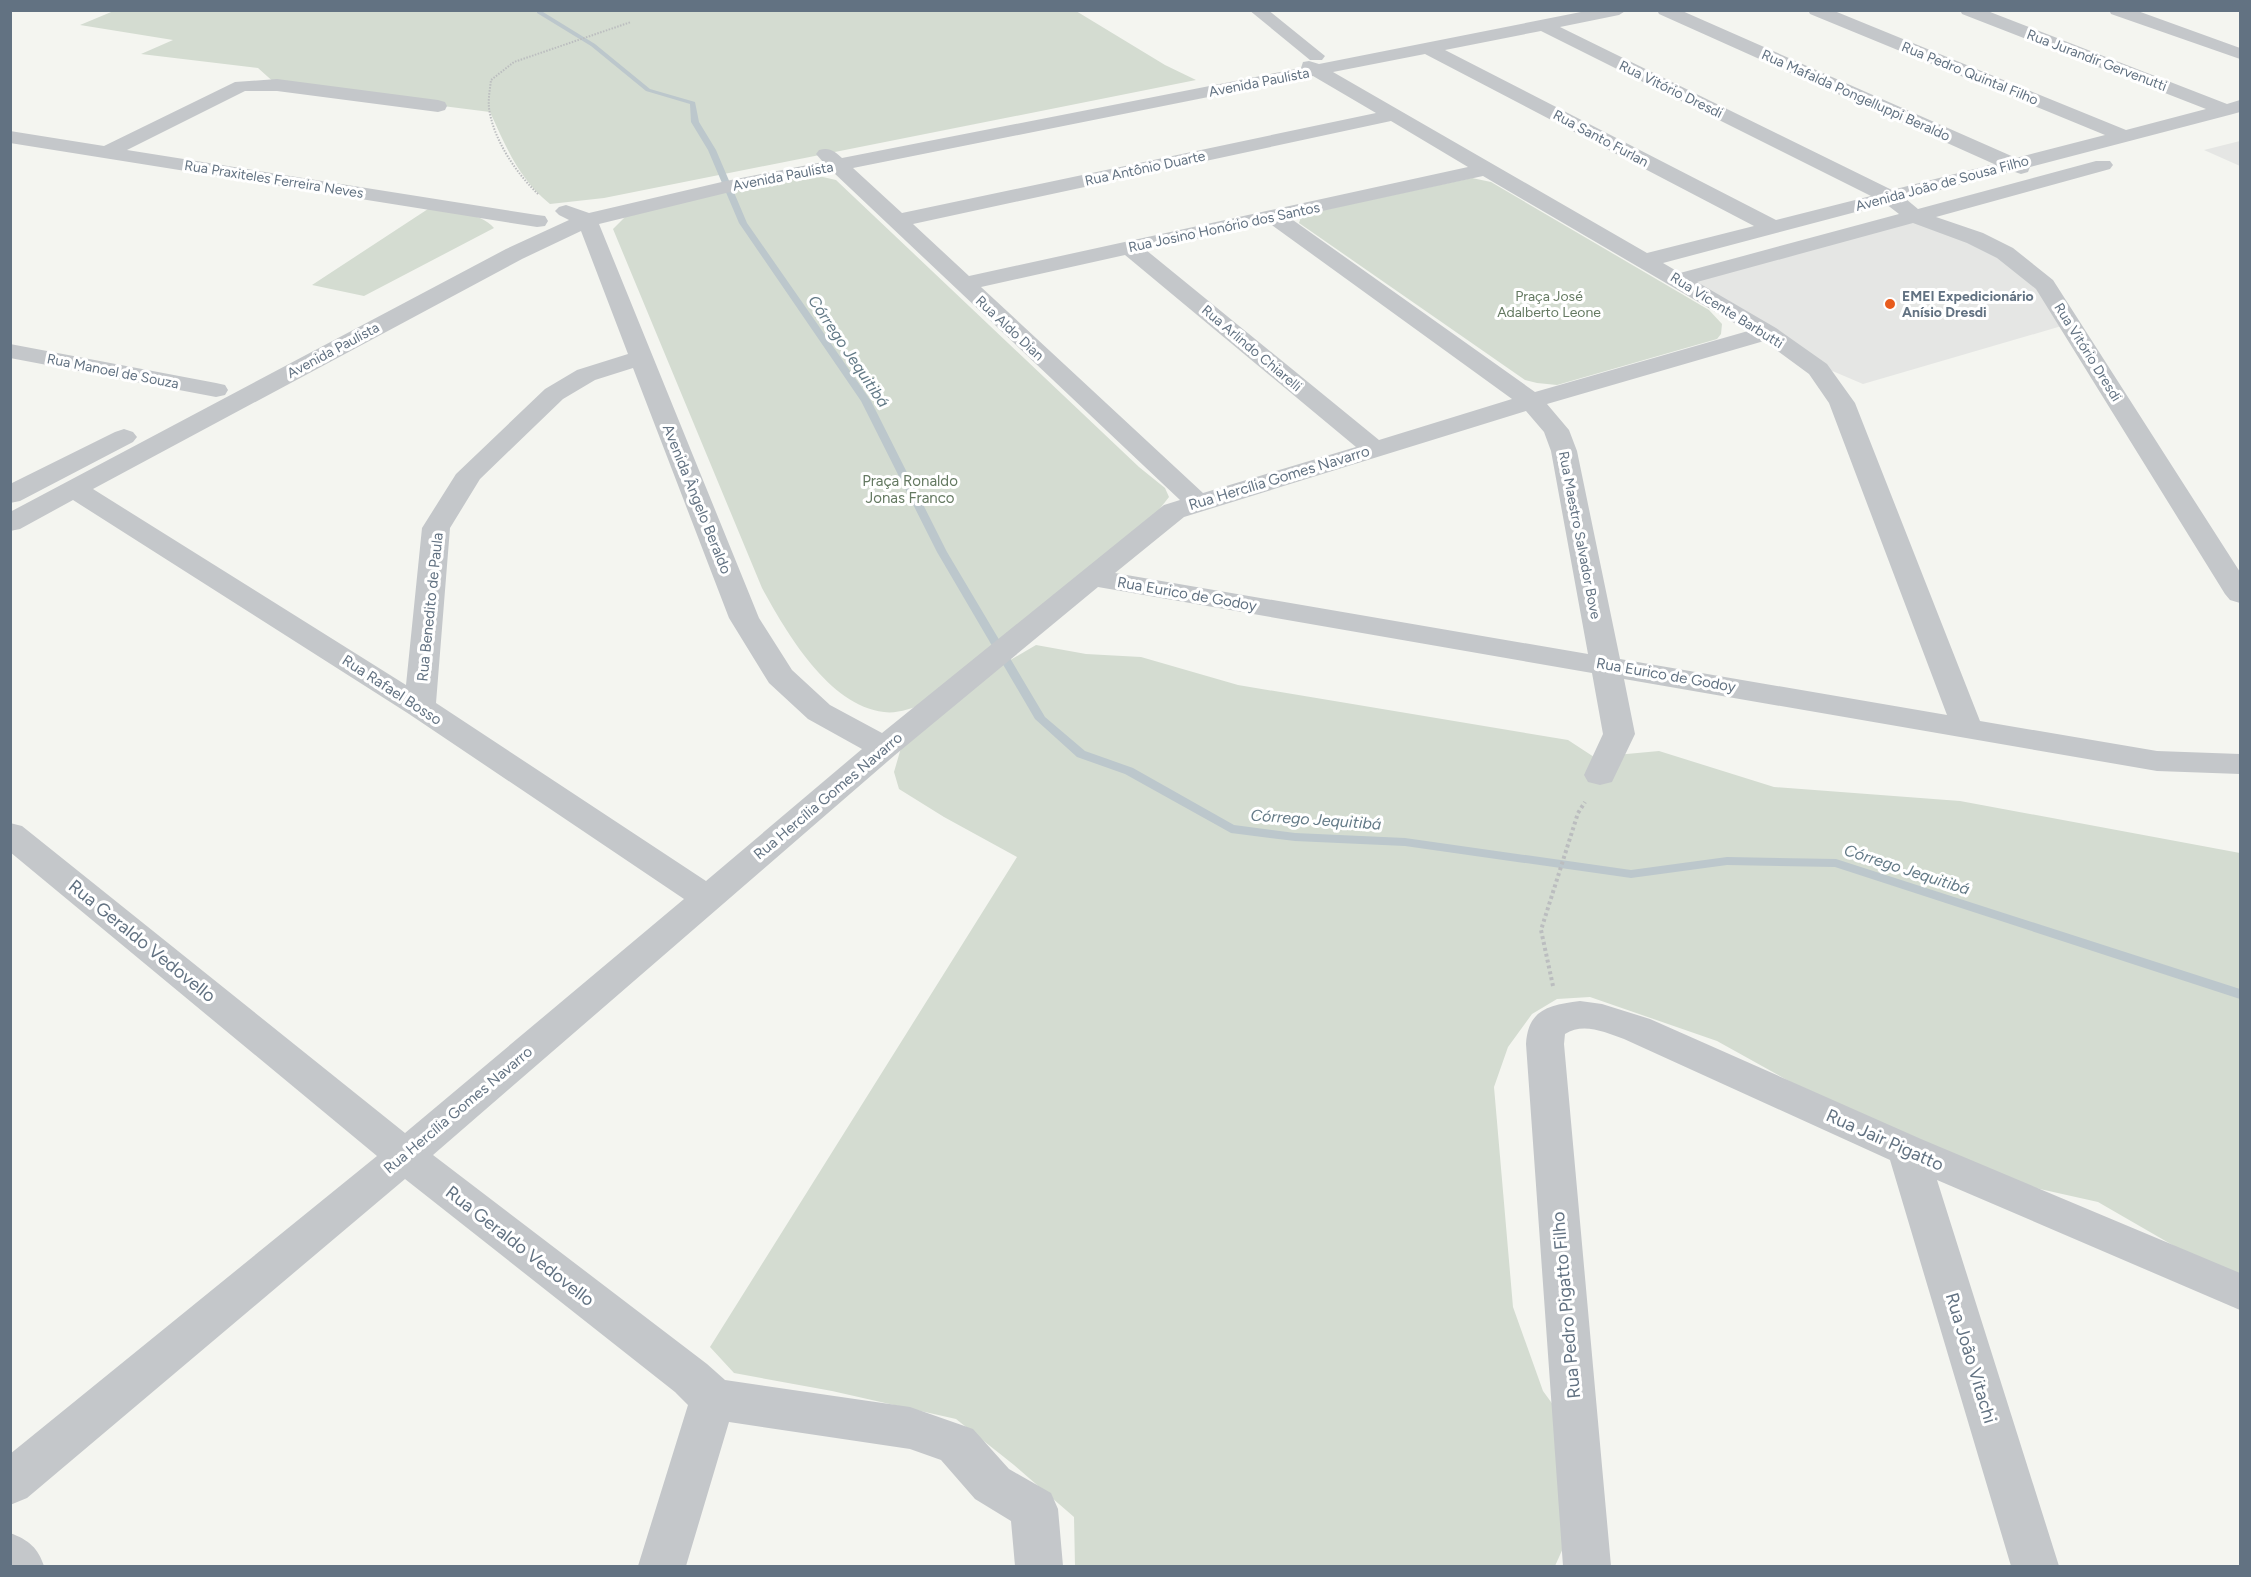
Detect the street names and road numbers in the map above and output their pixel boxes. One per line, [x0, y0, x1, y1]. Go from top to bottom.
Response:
street label: Rua Jurandir Gervenutti [2024, 26, 2169, 95]
street label: Rua Pedro Quintal Filho [1899, 38, 2041, 109]
street label: Rua Mafalda Pongelluppi Beraldo [1759, 46, 1953, 145]
street label: Rua Vitório Dresdi [1616, 57, 1725, 122]
street label: Avenida Paulista [1207, 64, 1311, 101]
street label: Rua Santo Furlan [1550, 106, 1652, 171]
street label: Rua Antônio Duarte [1083, 147, 1207, 190]
street label: Avenida João de Sousa Filho [1854, 152, 2031, 215]
street label: Rua Praxiteles Ferreira Neves [183, 157, 365, 202]
street label: Avenida Paulista [731, 158, 835, 195]
street label: Rua Josino Honório dos Santos [1127, 199, 1322, 256]
street label: Rua Vicente Barbutti [1667, 269, 1786, 352]
street label: Rua Aldo Dian [972, 292, 1048, 364]
street label: Rua Vitório Dresdi [2050, 300, 2125, 405]
street label: Rua Arlindo Chiarelli [1198, 302, 1305, 395]
street label: Avenida Paulista [284, 319, 382, 382]
street label: Rua Manoel de Souza [45, 350, 180, 393]
street label: Avenida Ângelo Beraldo [659, 422, 735, 577]
street label: Rua Hercília Gomes Navarro [1186, 442, 1372, 514]
street label: Rua Maestro Salvador Bove [1555, 450, 1604, 621]
street label: Rua Benedito de Paula [413, 532, 447, 682]
street label: Rua Eurico de Godoy [1116, 573, 1258, 615]
street label: Rua Rafael Bosso [339, 651, 445, 729]
street label: Rua Eurico de Godoy [1595, 654, 1737, 696]
street label: Rua Hercília Gomes Navarro [750, 728, 906, 863]
street label: Rua Geraldo Vedovello [64, 875, 220, 1007]
street label: Rua Hercília Gomes Navarro [380, 1042, 536, 1177]
street label: Rua Jair Pigatto [1823, 1104, 1947, 1176]
street label: Rua Geraldo Vedovello [441, 1181, 599, 1311]
street label: Rua Pedro Pigatto Filho [1547, 1211, 1585, 1399]
street label: Rua João Vitachi [1941, 1290, 2001, 1426]

